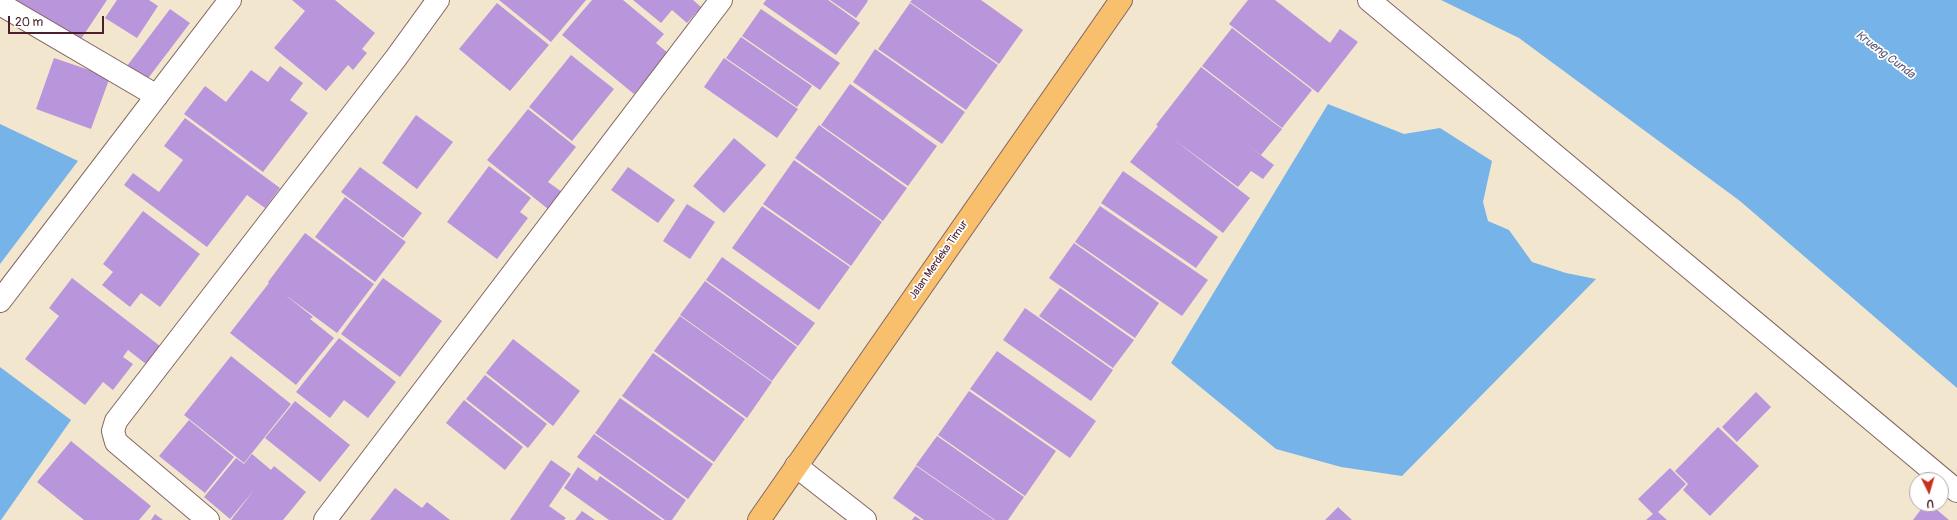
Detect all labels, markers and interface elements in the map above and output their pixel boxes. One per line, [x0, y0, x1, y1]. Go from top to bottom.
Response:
scale bar [10, 8, 106, 34]
text: 20 m [15, 15, 43, 30]
water label: Krueng Cunda [1853, 28, 1917, 82]
street label: Jalan Merdeka Timur [907, 218, 971, 302]
north arrow [1909, 472, 1949, 512]
text: U [1926, 497, 1934, 510]

